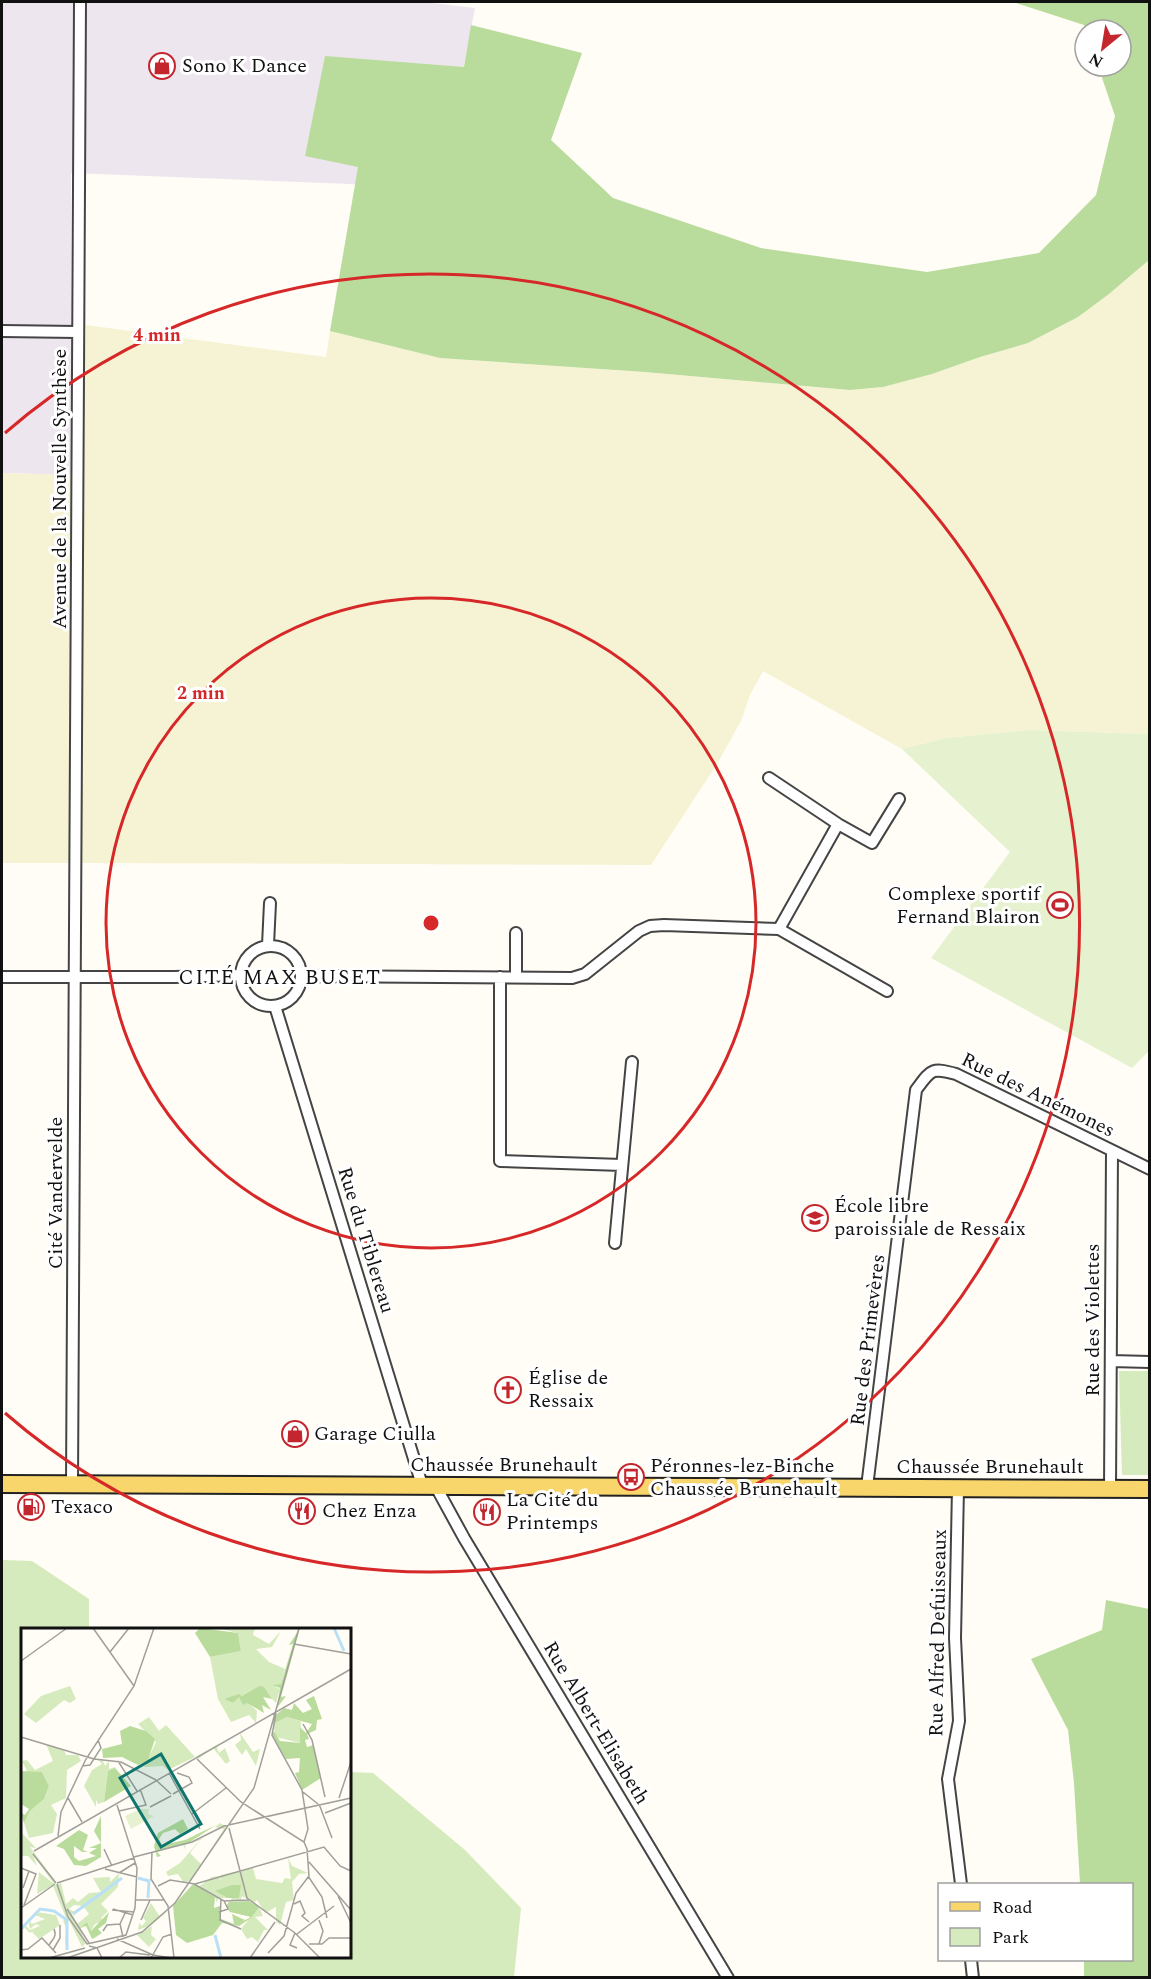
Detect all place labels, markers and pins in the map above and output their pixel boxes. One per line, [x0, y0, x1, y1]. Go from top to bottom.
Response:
shop icon: Sono K Dance [147, 51, 177, 81]
place label: Sono K Dance [182, 51, 307, 81]
place label: Complexe sportif Fernand Blairon [887, 879, 1042, 932]
sports icon: Complexe sportif Fernand Blairon [1045, 890, 1075, 920]
centre of rings [421, 913, 441, 933]
place label: École libre paroissiale de Ressaix [834, 1191, 1026, 1244]
school or university icon: École libre paroissiale de Ressaix [800, 1203, 830, 1233]
place label: Église de Ressaix [528, 1363, 608, 1416]
church icon: Église de Ressaix [493, 1375, 523, 1405]
shop icon: Garage Ciulla [280, 1419, 310, 1449]
place label: Garage Ciulla [314, 1419, 436, 1449]
place label: Péronnes-lez-Binche Chaussée Brunehault [650, 1451, 838, 1504]
bus stop icon: Péronnes-lez-Binche Chaussée Brunehault [616, 1462, 646, 1492]
place label: La Cité du Printemps [506, 1485, 598, 1538]
fuel station icon: Texaco [16, 1492, 46, 1522]
place label: Texaco [51, 1492, 113, 1522]
restaurant icon: Chez Enza [287, 1496, 317, 1526]
place label: Chez Enza [322, 1496, 417, 1526]
restaurant icon: La Cité du Printemps [472, 1497, 502, 1527]

